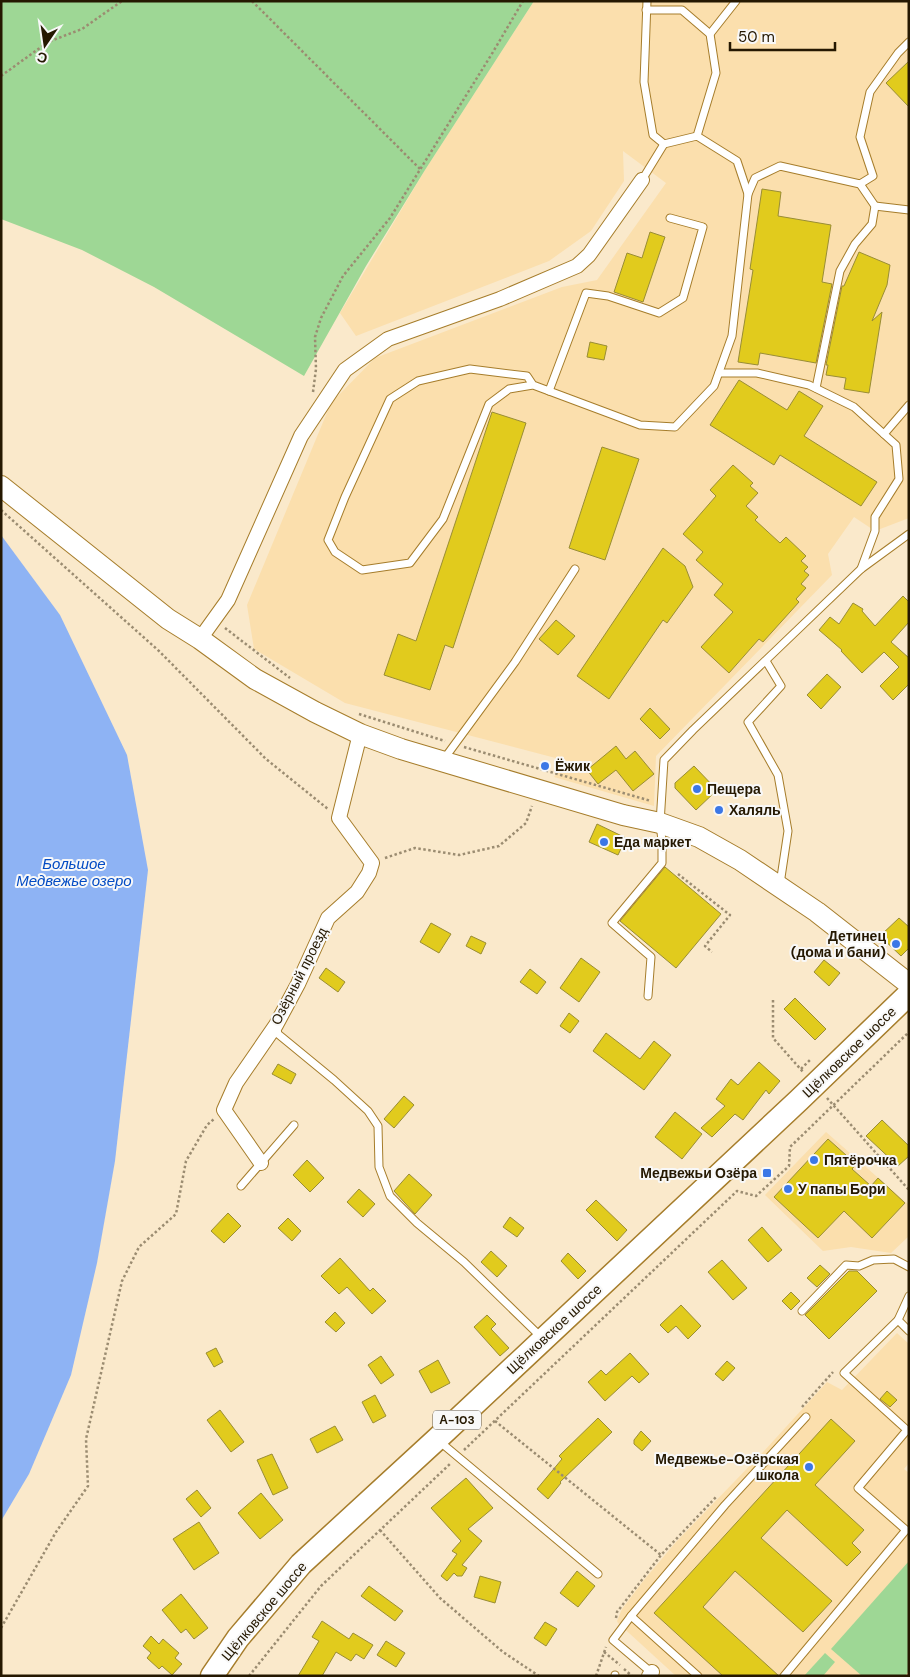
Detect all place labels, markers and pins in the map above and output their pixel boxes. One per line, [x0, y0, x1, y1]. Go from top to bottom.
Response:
place label: Ёжик [555, 757, 591, 775]
marker: Ёжик [539, 760, 551, 772]
place label: Пещера [707, 780, 761, 798]
marker: Пещера [691, 783, 703, 795]
place label: Халяль [729, 801, 781, 819]
marker: Халяль [713, 804, 725, 816]
place label: Еда маркет [614, 833, 691, 851]
marker: Еда маркет [598, 836, 610, 848]
place label: Детинец (дома и бани) [791, 927, 886, 961]
marker: Детинец (дома и бани) [890, 938, 902, 950]
place label: Пятёрочка [824, 1151, 897, 1169]
marker: Пятёрочка [808, 1154, 820, 1166]
place label: Медвежьи Озёра [640, 1164, 757, 1182]
marker: Медвежьи Озёра [761, 1167, 773, 1179]
place label: У папы Бори [798, 1180, 886, 1198]
marker: У папы Бори [782, 1183, 794, 1195]
place label: Медвежье-Озёрская школа [655, 1450, 799, 1484]
marker: Медвежье-Озёрская школа [803, 1461, 815, 1473]

